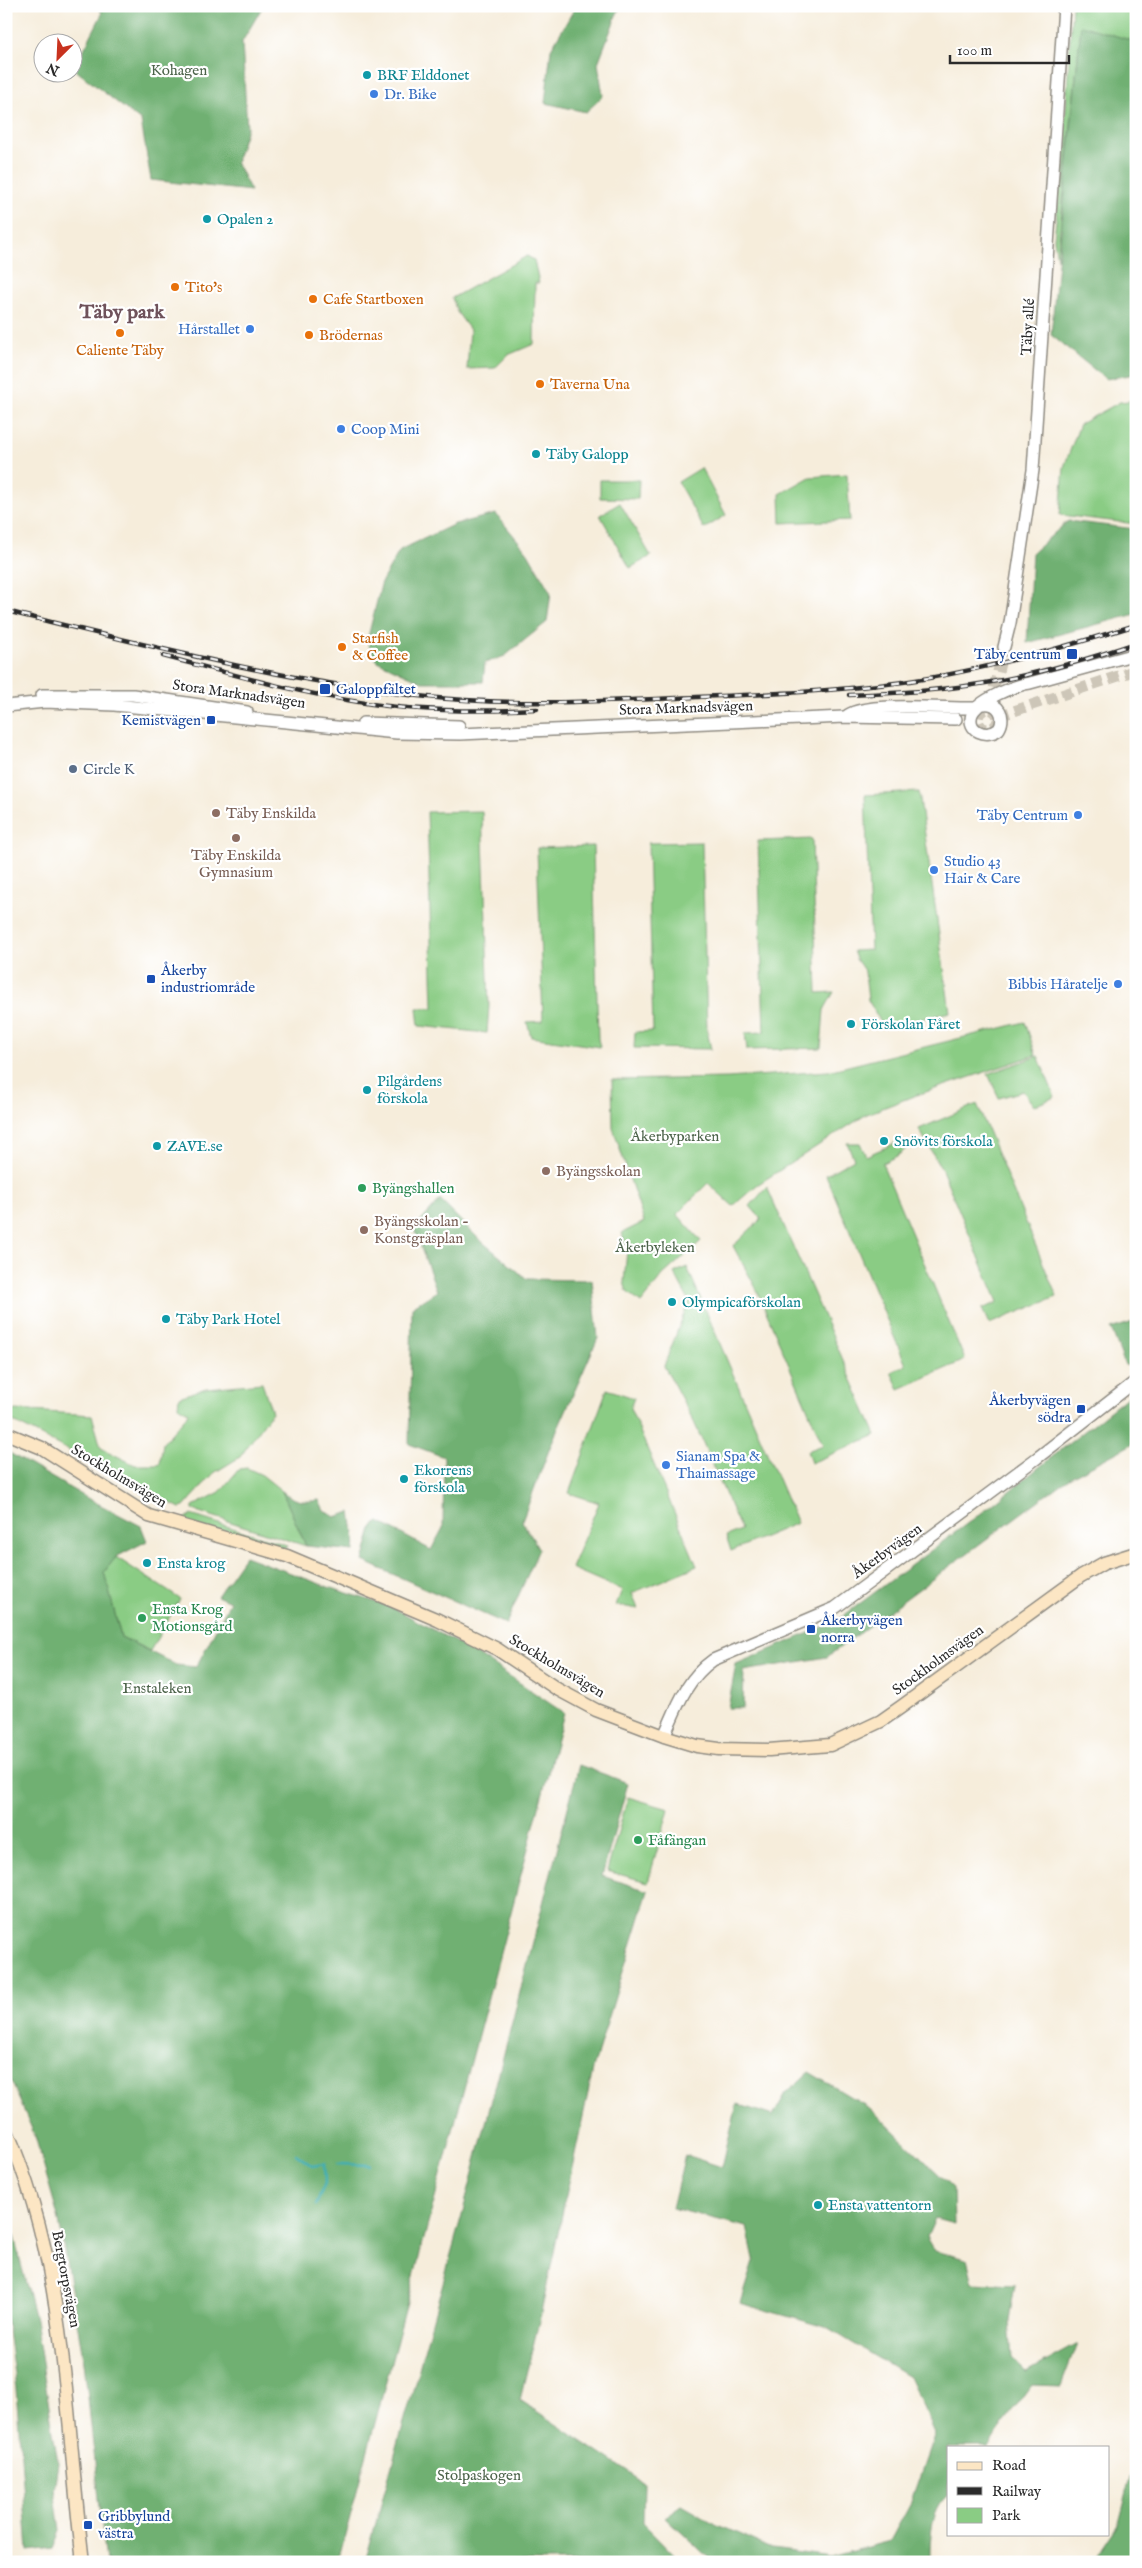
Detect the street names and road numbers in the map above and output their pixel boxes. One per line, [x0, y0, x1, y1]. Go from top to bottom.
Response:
street label: Täby allé [1017, 298, 1039, 356]
street label: Stora Marknadsvägen [171, 675, 307, 713]
street label: Stora Marknadsvägen [619, 696, 753, 720]
street label: Stockholmsvägen [68, 1440, 170, 1512]
street label: Åkerbyvägen [848, 1519, 926, 1583]
street label: Stockholmsvägen [889, 1620, 987, 1700]
street label: Stockholmsvägen [506, 1630, 608, 1702]
street label: Bergtorpsvägen [47, 2229, 85, 2329]

